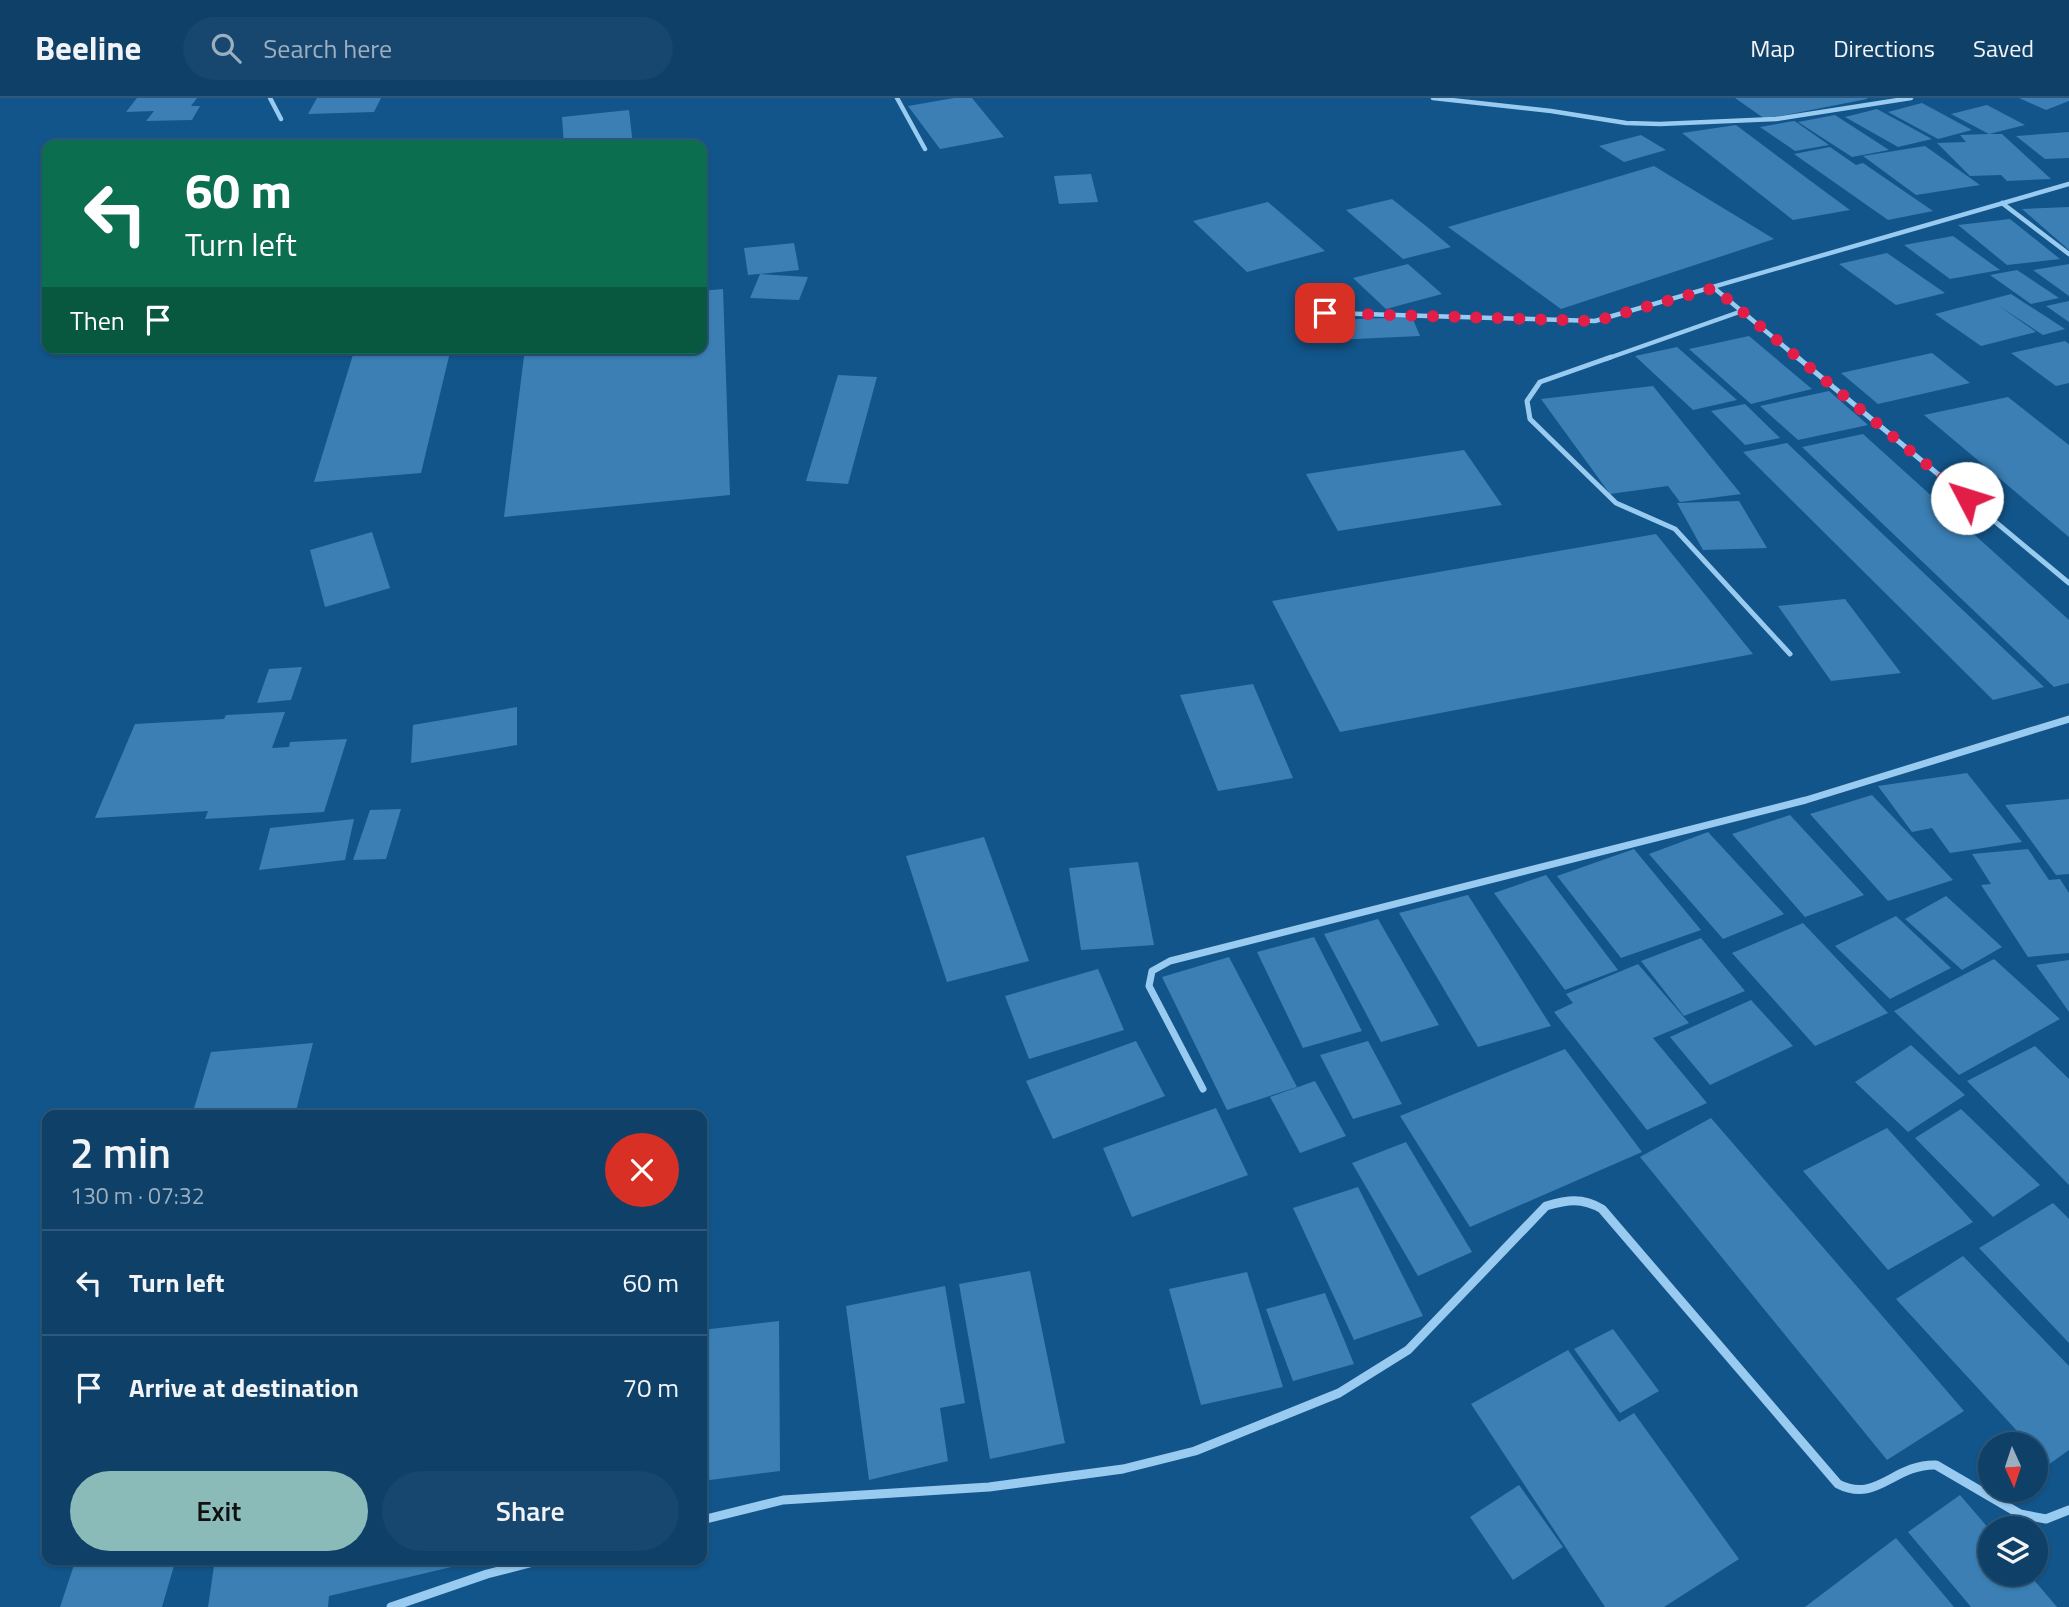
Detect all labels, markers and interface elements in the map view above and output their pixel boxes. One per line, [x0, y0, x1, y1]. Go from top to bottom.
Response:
search box [183, 17, 673, 80]
text: Beeline [35, 23, 141, 73]
icon: search [207, 29, 245, 67]
text: Search here [263, 29, 392, 68]
text: Map [1750, 30, 1795, 66]
text: Directions [1833, 30, 1935, 66]
text: Saved [1973, 30, 2034, 66]
text: 60 m [185, 152, 292, 227]
icon: left [70, 168, 161, 259]
text: Turn left [185, 220, 297, 268]
pin [1295, 283, 1355, 343]
icon: arrive [1306, 294, 1344, 332]
text: Then [70, 301, 125, 340]
icon: arrive [139, 301, 177, 339]
position arrow [1930, 461, 2004, 535]
text: 2 min [70, 1120, 171, 1184]
button: close [605, 1133, 679, 1207]
text: 130 m · 07:32 [70, 1178, 205, 1213]
text: Turn left [129, 1263, 224, 1302]
text: 60 m [622, 1263, 679, 1302]
icon: left [70, 1264, 108, 1302]
text: Arrive at destination [129, 1368, 359, 1407]
text: 70 m [622, 1368, 679, 1407]
icon: arrive [70, 1369, 108, 1407]
north arrow [1978, 1432, 2048, 1502]
map controls [1978, 1432, 2048, 1586]
button: Exit [70, 1471, 368, 1551]
button: Share [382, 1471, 679, 1551]
button: layers [1978, 1516, 2048, 1586]

